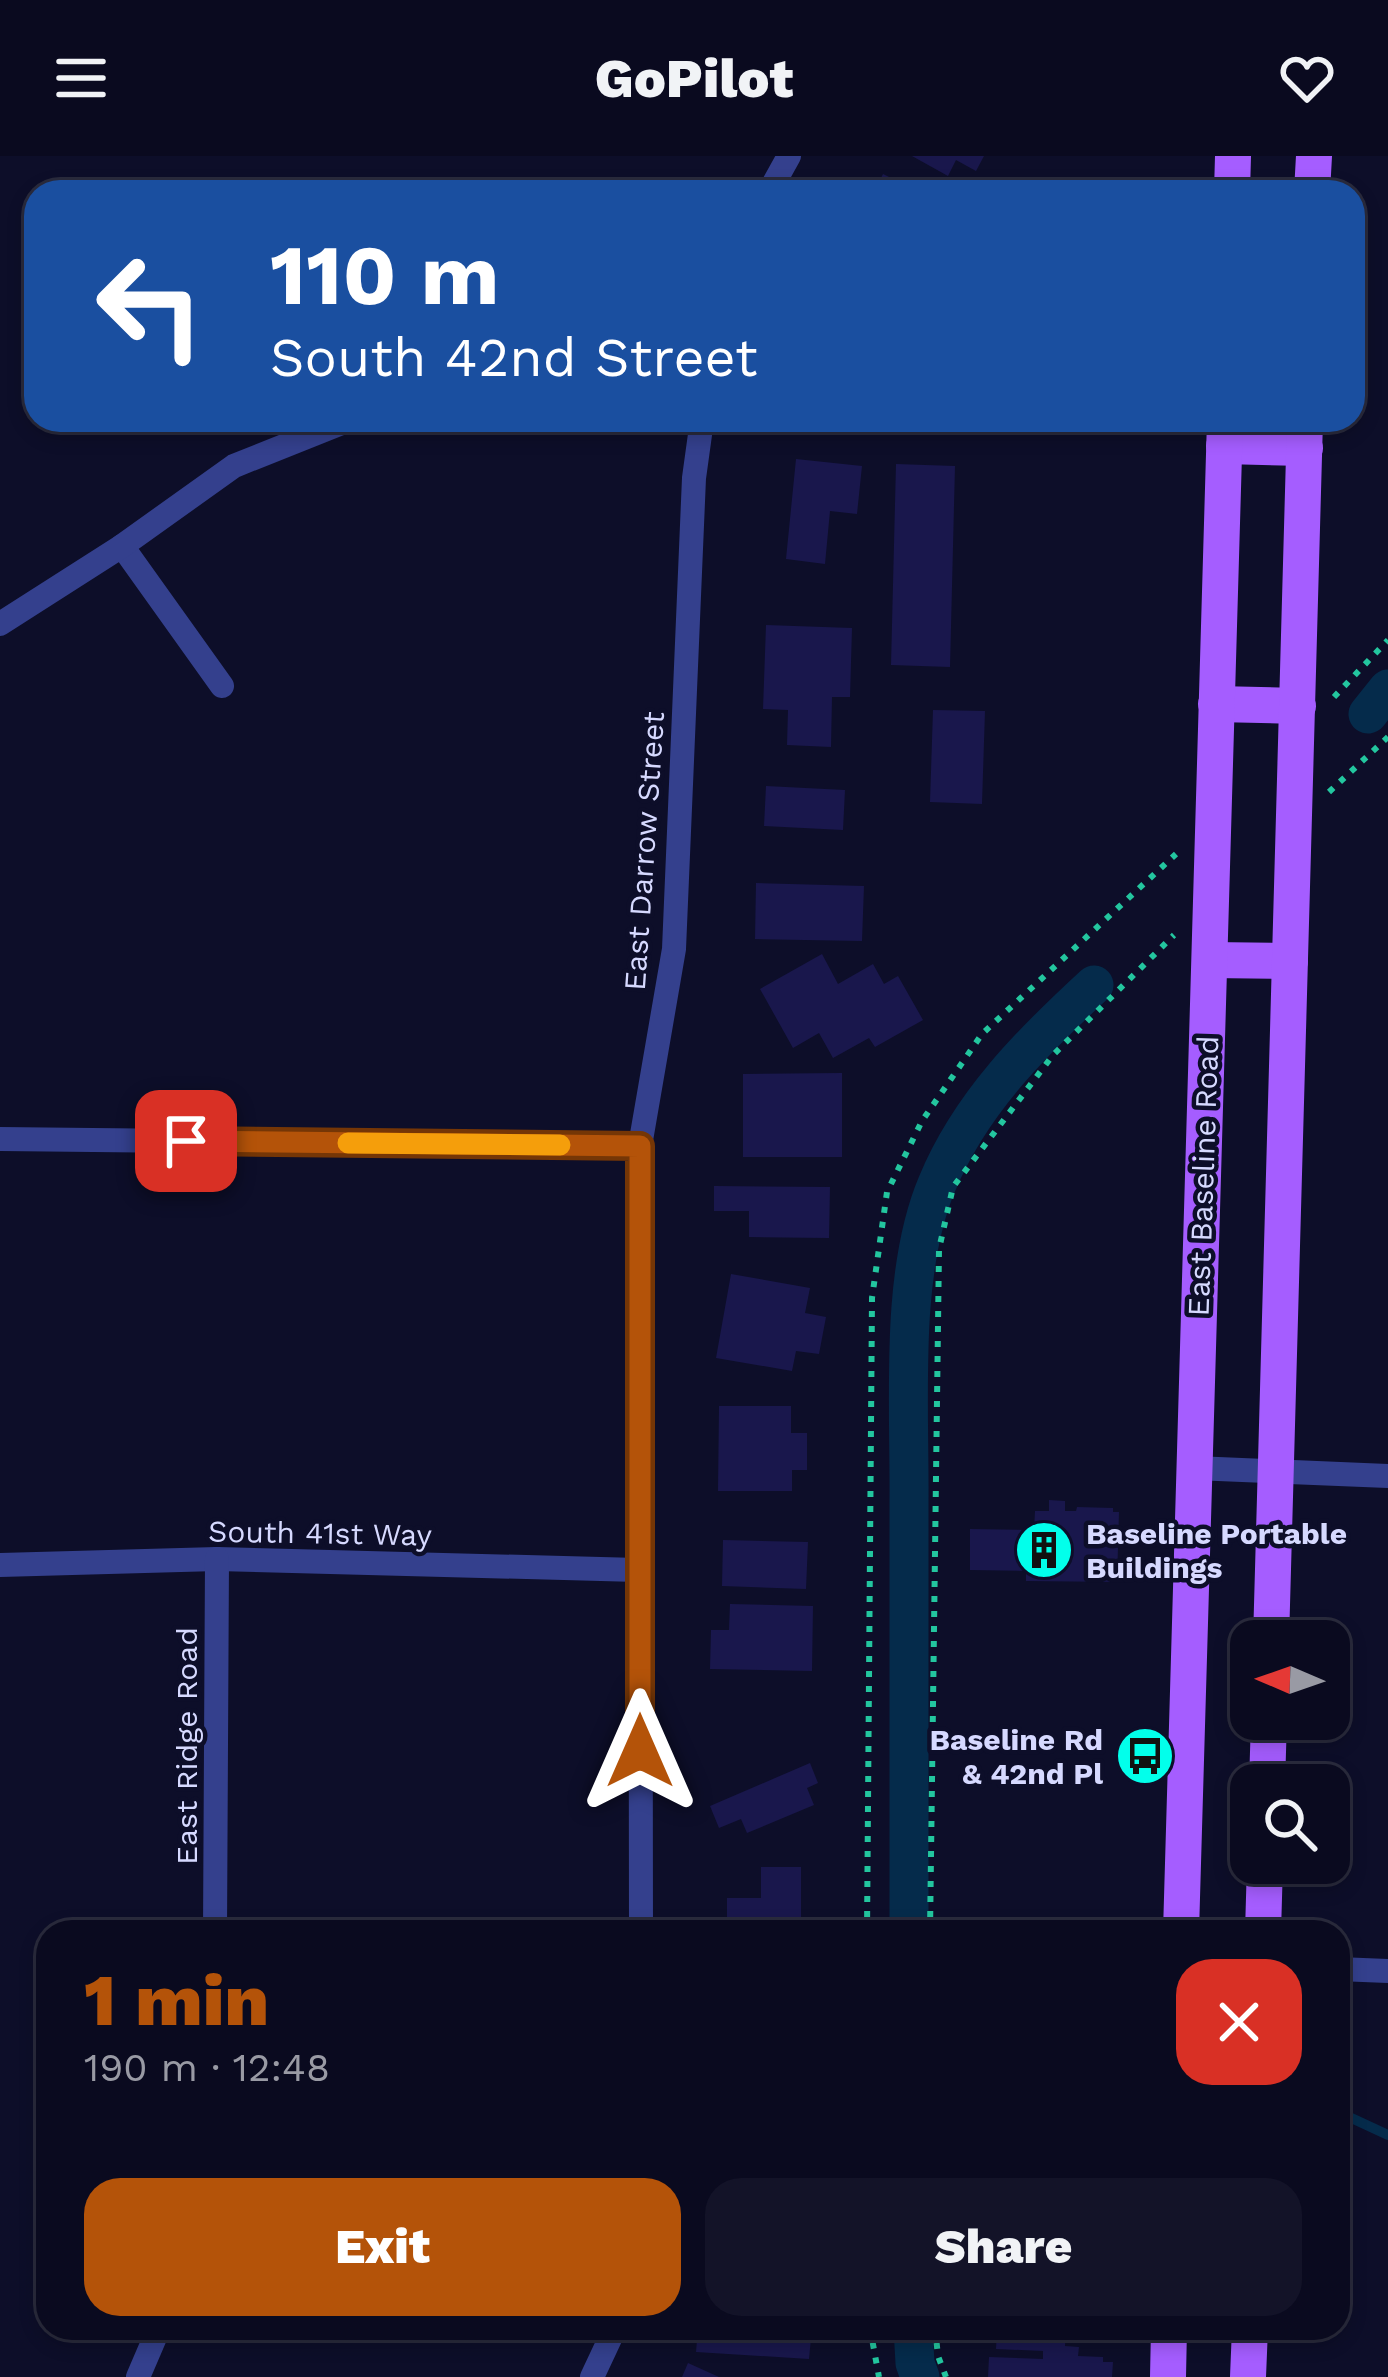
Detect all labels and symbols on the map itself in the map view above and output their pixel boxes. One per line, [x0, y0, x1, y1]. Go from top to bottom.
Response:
street label: East Darrow Street [617, 710, 671, 992]
street label: East Baseline Road [1181, 1035, 1225, 1317]
pin [135, 1090, 237, 1192]
street label: South 41st Way [208, 1514, 433, 1552]
place label: Baseline Portable Buildings [1086, 1516, 1347, 1585]
building icon: Baseline Portable Buildings [1013, 1519, 1075, 1581]
north arrow [1230, 1620, 1350, 1740]
street label: East Ridge Road [169, 1627, 204, 1865]
position arrow [577, 1688, 703, 1814]
place label: Baseline Rd & 42nd Pl [929, 1722, 1103, 1791]
bus stop icon: Baseline Rd & 42nd Pl [1114, 1725, 1176, 1787]

